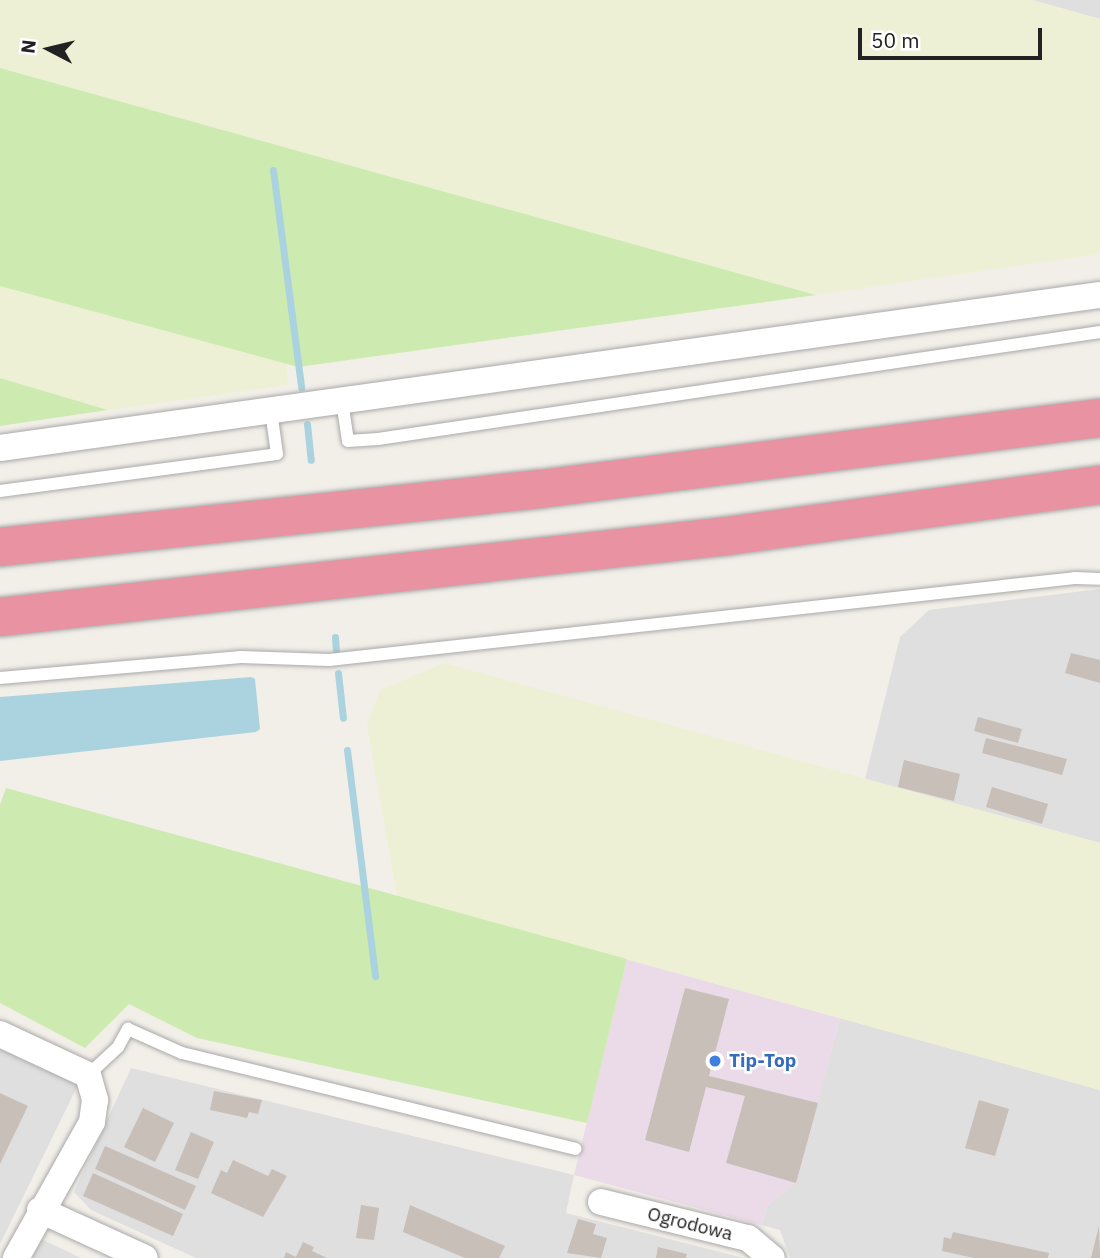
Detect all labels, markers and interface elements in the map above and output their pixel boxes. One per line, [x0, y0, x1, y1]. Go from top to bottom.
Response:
north arrow [14, 14, 84, 84]
scale bar [862, 14, 1046, 58]
text: 50 m [871, 26, 920, 54]
text: N [15, 38, 41, 55]
place label: Tip-Top [729, 1050, 796, 1072]
marker: Tip-Top [707, 1053, 723, 1069]
street label: Ogrodowa [645, 1202, 735, 1246]

